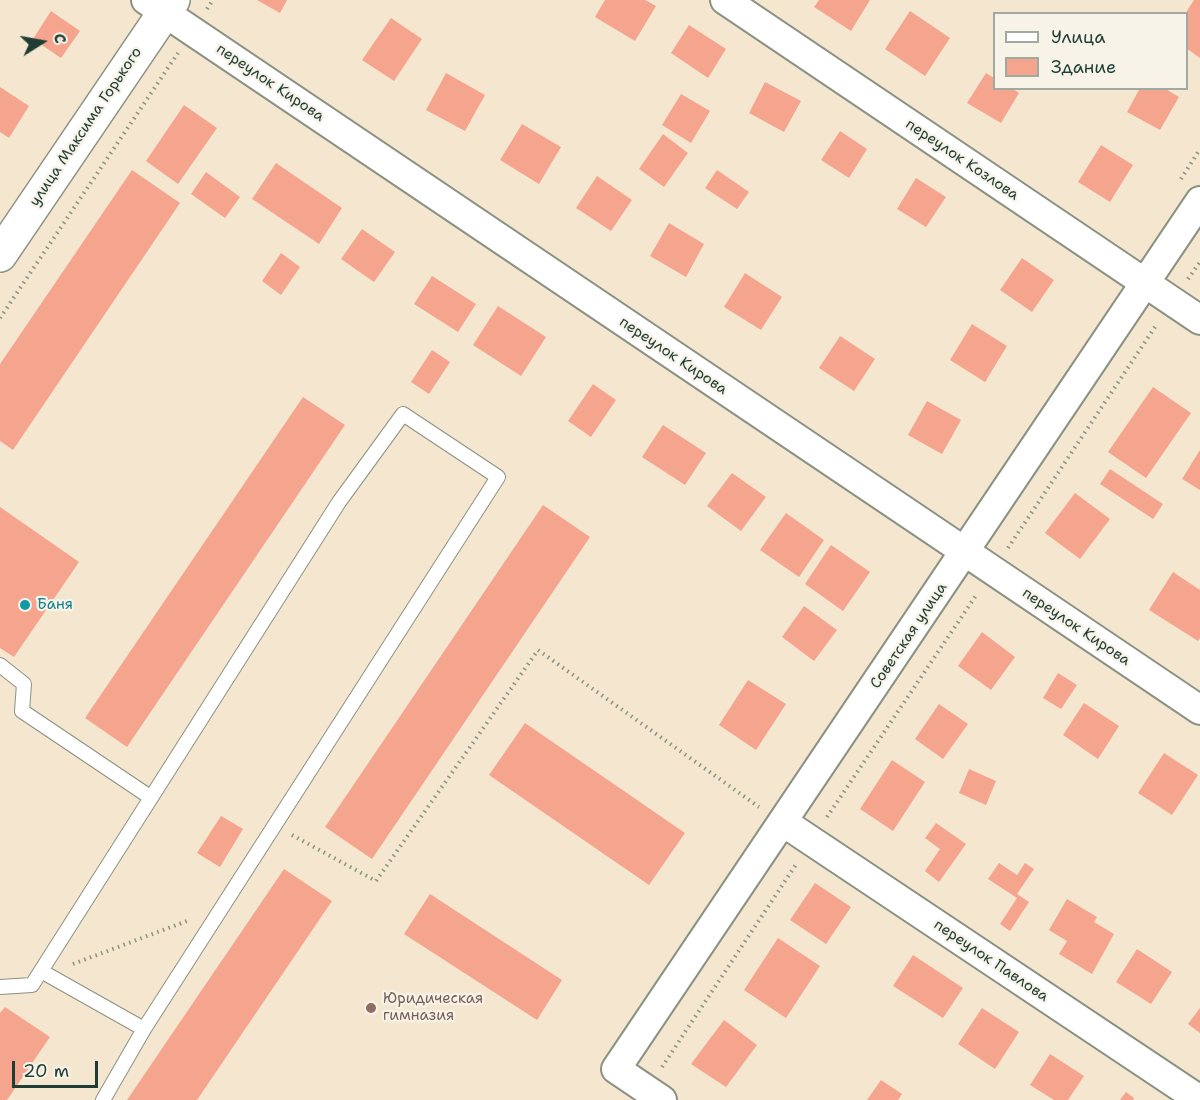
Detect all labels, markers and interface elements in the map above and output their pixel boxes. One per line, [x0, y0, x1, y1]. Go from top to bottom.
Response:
north arrow [12, 12, 72, 72]
legend [993, 12, 1188, 90]
text: Улица [1051, 25, 1105, 49]
text: С [49, 32, 71, 45]
street label: переулок Кирова [213, 40, 327, 126]
street label: улица Максима Горького [26, 44, 146, 210]
text: Здание [1051, 55, 1116, 79]
street label: переулок Козлова [902, 115, 1022, 205]
street label: переулок Кирова [616, 313, 730, 399]
street label: Советская улица [867, 580, 951, 692]
street label: переулок Кирова [1019, 584, 1133, 670]
place label: Баня [37, 596, 73, 614]
marker: Баня [18, 598, 32, 612]
street label: переулок Павлова [930, 916, 1052, 1006]
place label: Юридическая гимназия [383, 990, 483, 1025]
marker: Юридическая гимназия [364, 1001, 378, 1015]
scale bar [15, 1049, 100, 1087]
text: 20 m [23, 1059, 69, 1083]

